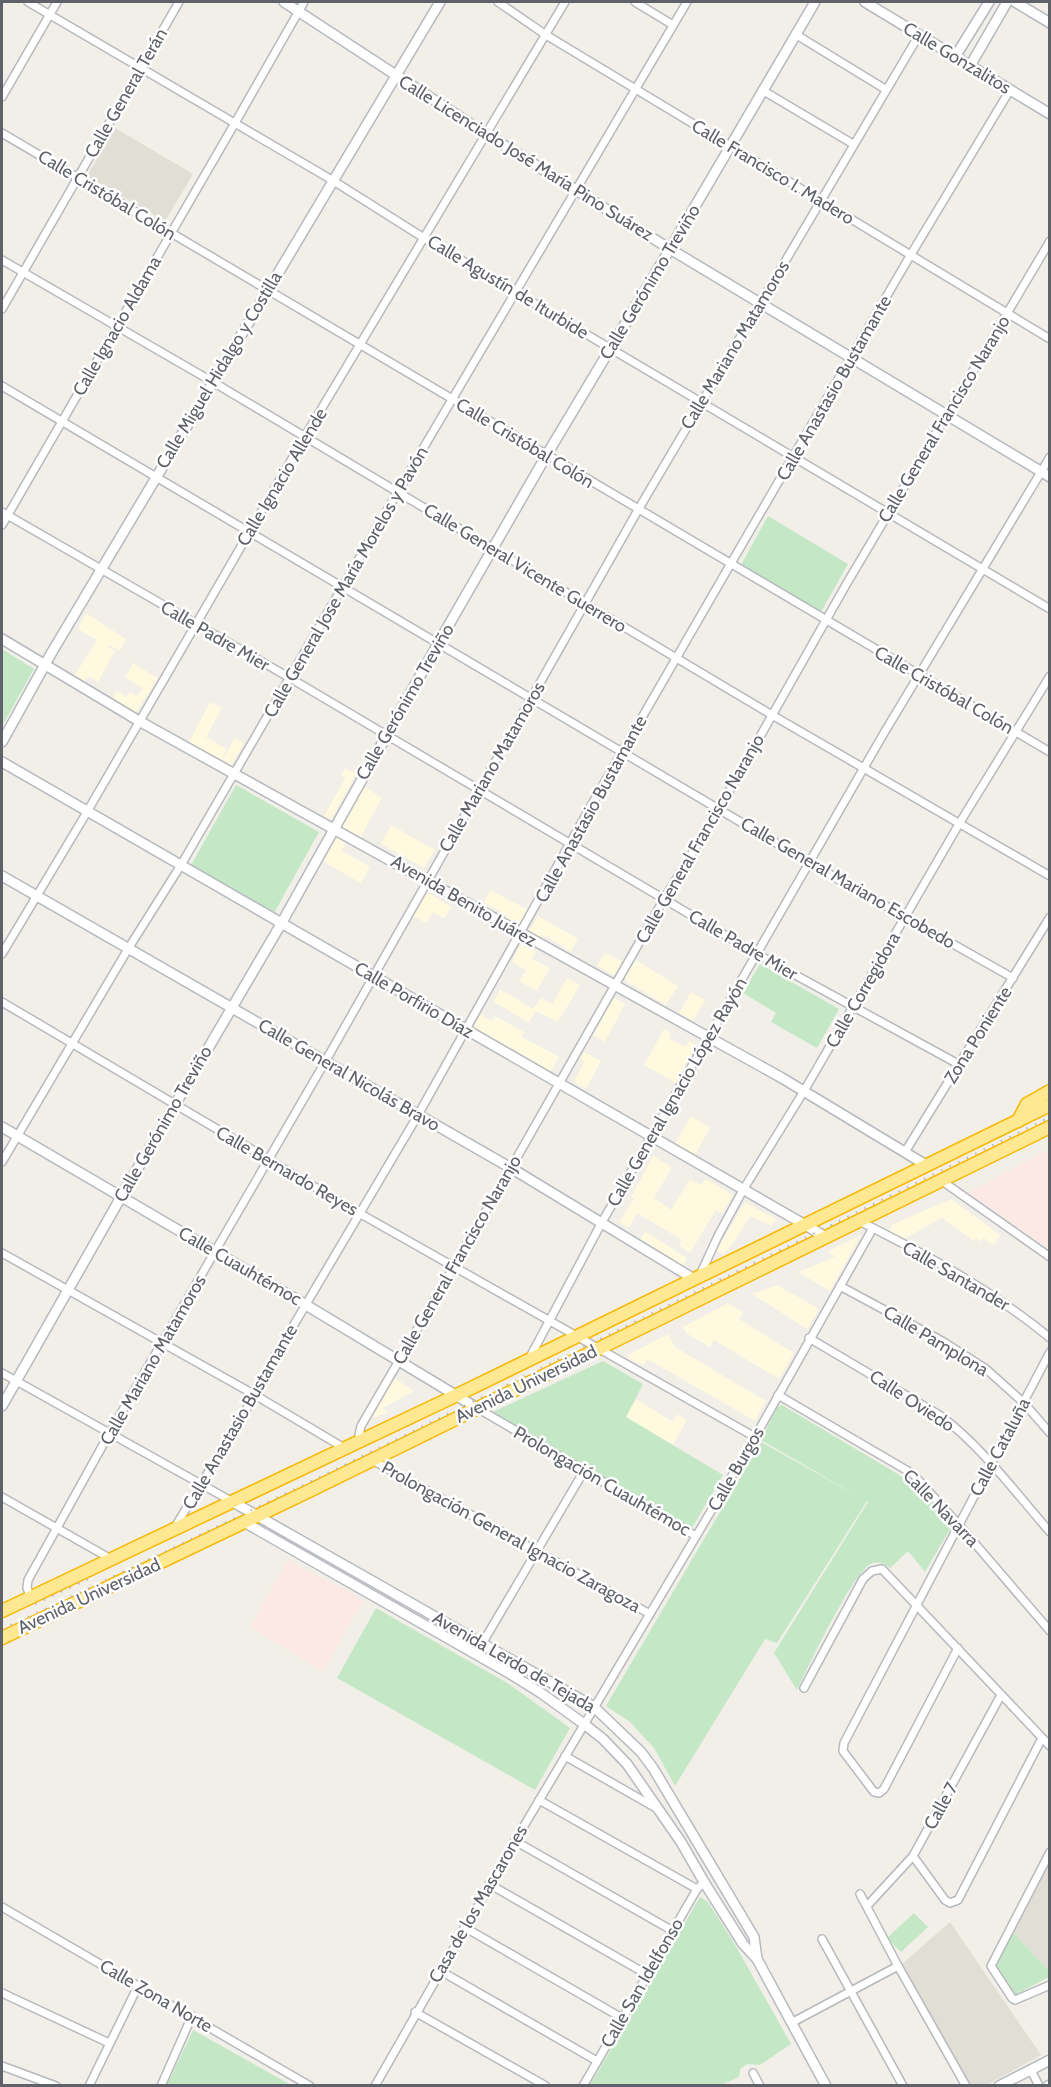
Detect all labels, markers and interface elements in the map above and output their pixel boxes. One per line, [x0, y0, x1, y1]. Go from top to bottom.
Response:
street label: Calle Gonzalitos [899, 17, 1015, 99]
street label: Calle General Terán [80, 24, 172, 162]
street label: Calle Licenciado José María Pino Suárez [395, 70, 658, 246]
street label: Calle Francisco I. Madero [688, 115, 858, 229]
street label: Calle Cristóbal Colón [34, 145, 180, 245]
street label: Calle Gerónimo Treviño [595, 200, 705, 363]
street label: Calle Agustín de Iturbide [423, 230, 593, 344]
street label: Calle Ignacio Aldama [68, 252, 166, 400]
street label: Calle Mariano Matamoros [676, 257, 794, 433]
street label: Calle Miguel Hidalgo y Costilla [151, 267, 287, 473]
street label: Calle Anastasio Bustamante [772, 291, 896, 485]
street label: Calle General Francisco Naranjo [873, 311, 1015, 527]
street label: Calle Cristóbal Colón [452, 393, 598, 493]
street label: Calle Ignacio Allende [232, 404, 332, 550]
street label: Calle General Jose María Morelos y Pavón [259, 443, 433, 721]
street label: Calle General Vicente Guerrero [420, 499, 631, 637]
street label: Calle Padre Mier [157, 596, 274, 676]
street label: Calle Gerónimo Treviño [351, 620, 459, 784]
street label: Calle Cristóbal Colón [871, 641, 1017, 739]
street label: Calle Mariano Matamoros [434, 678, 550, 856]
street label: Calle Anastasio Bustamante [530, 712, 652, 906]
street label: Calle General Francisco Naranjo [631, 730, 769, 947]
street label: Calle General Mariano Escobedo [737, 812, 959, 954]
street label: Avenida Benito Juárez [387, 850, 541, 952]
street label: Calle Padre Mier [685, 905, 802, 985]
street label: Calle Corregidora [821, 928, 905, 1052]
street label: Calle Porfirio Díaz [350, 957, 478, 1043]
street label: Calle General Ignacio López Rayón [602, 974, 752, 1210]
street label: Zona Poniente [939, 982, 1017, 1088]
street label: Calle General Nicolás Bravo [254, 1014, 444, 1136]
street label: Calle Gerónimo Treviño [109, 1042, 217, 1206]
street label: Calle Bernardo Reyes [212, 1121, 362, 1221]
street label: Calle General Francisco Naranjo [388, 1151, 526, 1368]
street label: Calle Cuauhtémoc [175, 1222, 305, 1310]
street label: Calle Santander [898, 1236, 1014, 1316]
street label: Calle Mariano Matamoros [95, 1271, 211, 1449]
street label: Calle Pamplona [879, 1301, 993, 1381]
street label: Calle Anastasio Bustamante [178, 1320, 302, 1514]
street label: Avenida Universidad [452, 1340, 600, 1428]
street label: Calle Oviedo [865, 1365, 959, 1437]
street label: Calle Cataluña [965, 1394, 1035, 1500]
street label: Prolongación Cuauhtémoc [510, 1421, 694, 1541]
street label: Calle Burgos [703, 1423, 769, 1515]
street label: Prolongación General Ignacio Zaragoza [378, 1456, 645, 1618]
street label: Calle Navarra [899, 1465, 984, 1552]
street label: Avenida Universidad [14, 1553, 164, 1639]
street label: Avenida Lerdo de Tejada [429, 1606, 600, 1718]
street label: Calle 7 [919, 1779, 963, 1833]
street label: Casa de los Mascarones [424, 1821, 532, 1987]
street label: Calle San Idelfonso [596, 1914, 688, 2052]
street label: Calle Zona Norte [96, 1955, 216, 2037]

